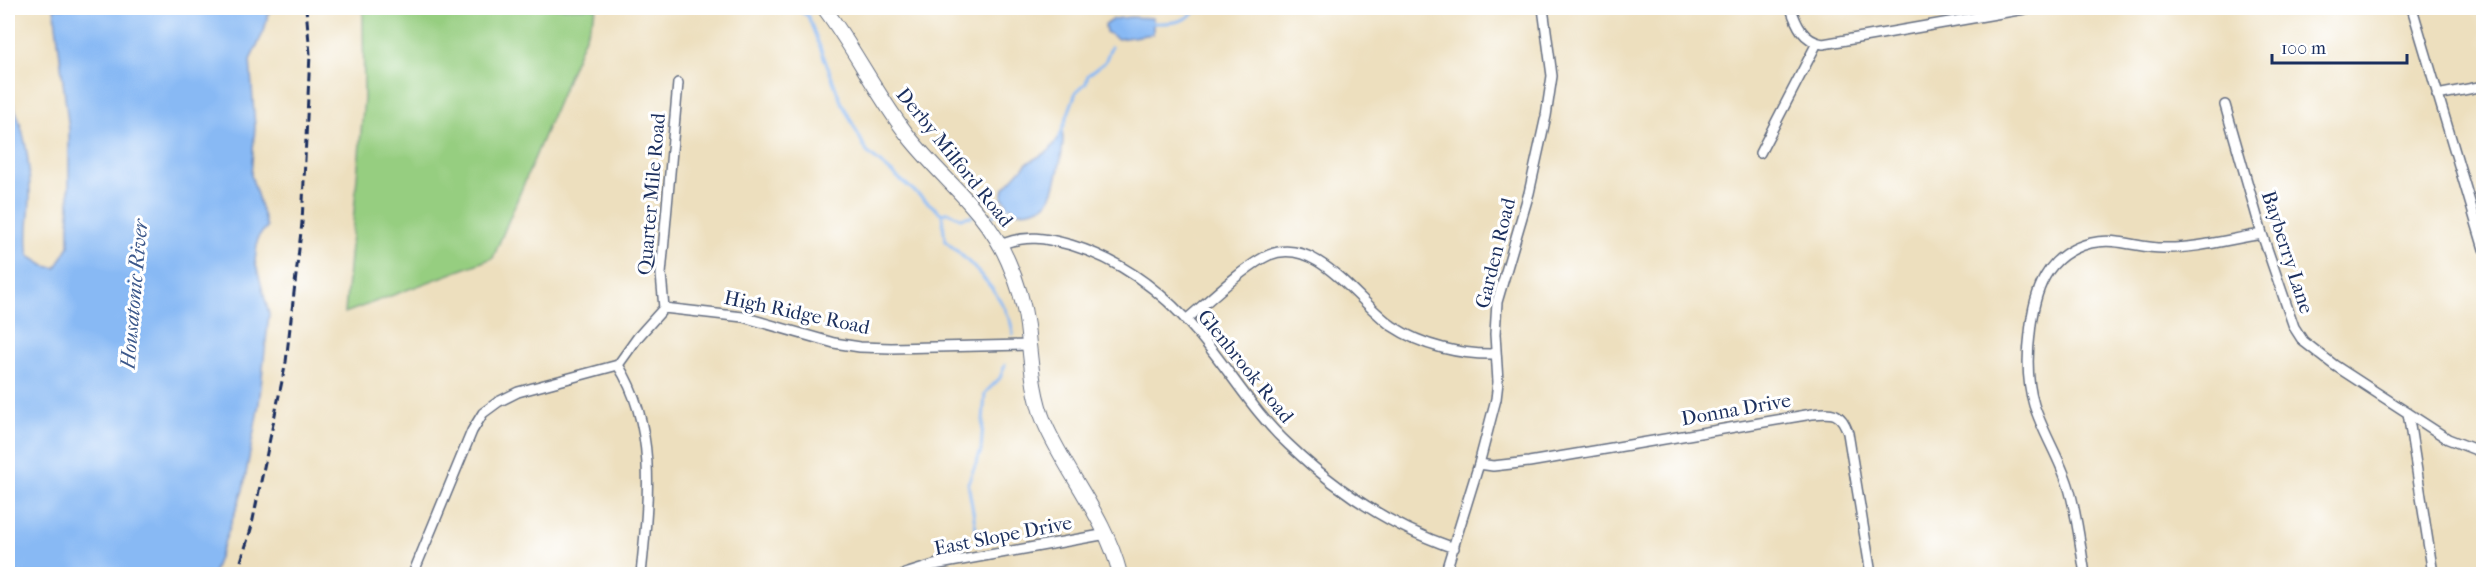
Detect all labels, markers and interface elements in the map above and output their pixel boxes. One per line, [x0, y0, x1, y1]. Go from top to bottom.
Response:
scale bar [2272, 27, 2407, 65]
text: 100 m [2281, 38, 2326, 59]
street label: Derby Milford Road [891, 83, 1019, 232]
street label: Quarter Mile Road [633, 111, 670, 276]
street label: Bayberry Lane [2257, 188, 2318, 317]
street label: Garden Road [1471, 195, 1521, 311]
water label: Housatonic River [115, 217, 153, 371]
street label: High Ridge Road [722, 286, 873, 339]
street label: Glenbrook Road [1193, 305, 1299, 428]
street label: Donna Drive [1679, 389, 1793, 430]
street label: East Slope Drive [932, 511, 1074, 560]

